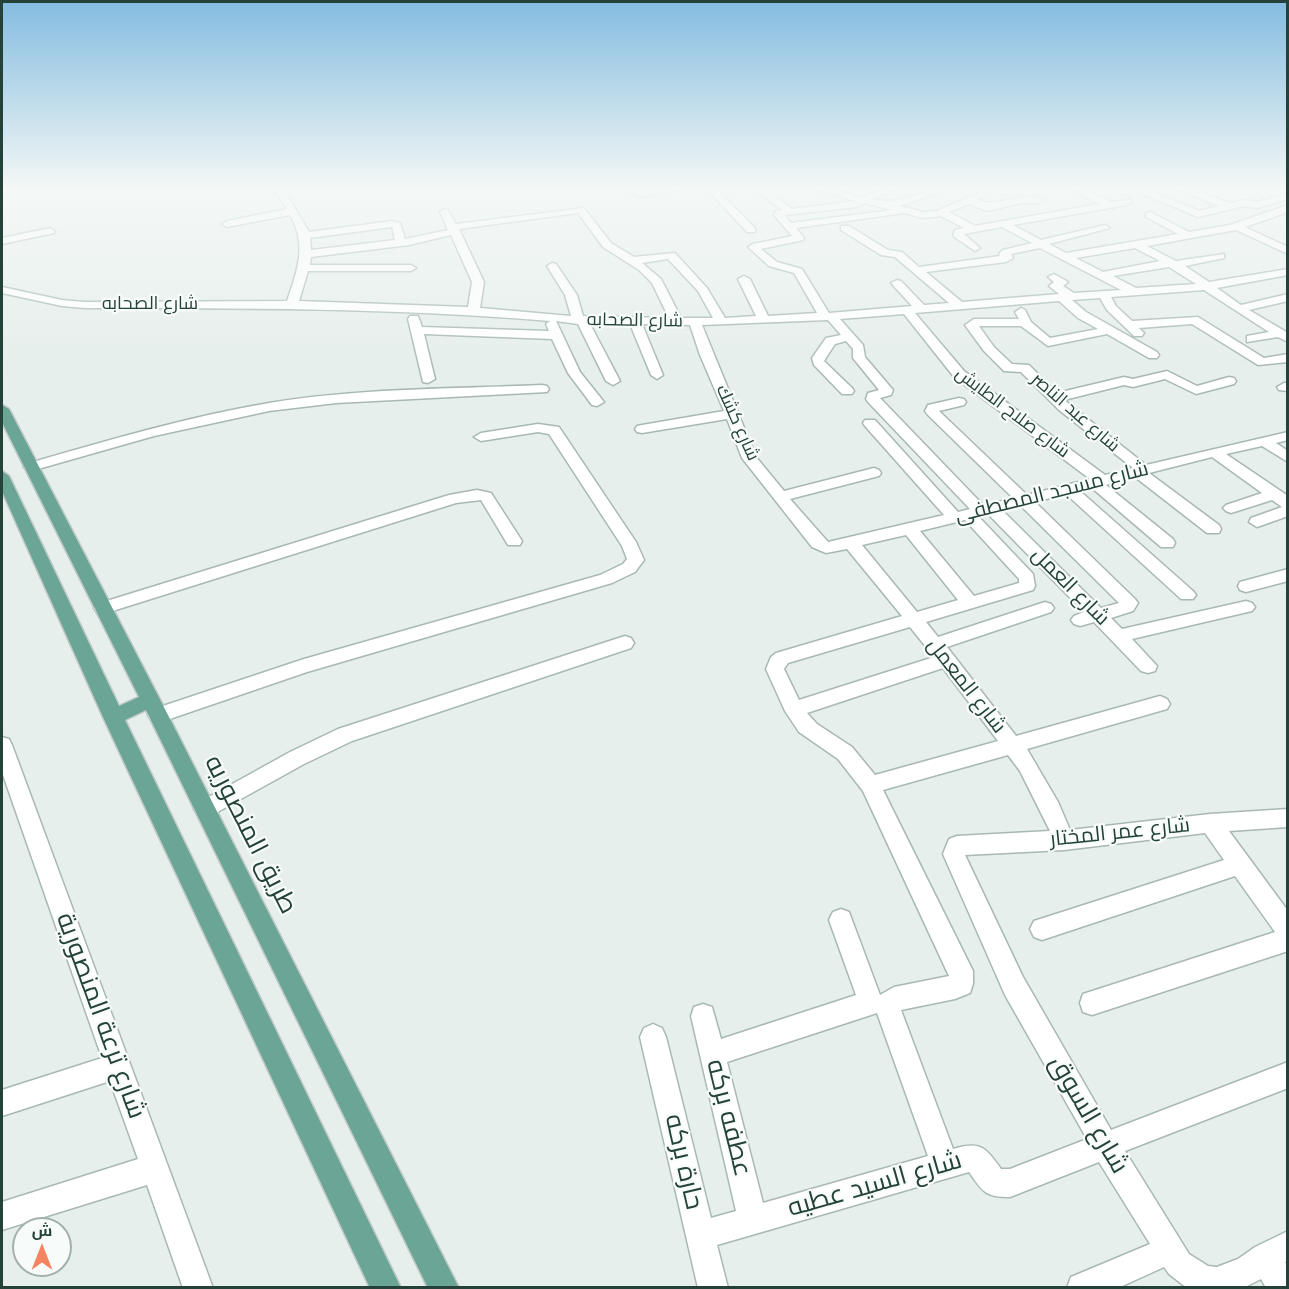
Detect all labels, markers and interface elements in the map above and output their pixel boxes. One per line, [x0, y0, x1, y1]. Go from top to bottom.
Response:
street label: شارع الصحابه [102, 293, 198, 315]
street label: شارع الصحابه [587, 309, 683, 333]
street label: شارع صلاح الطايش [951, 363, 1073, 463]
street label: شارع عبد الناصر [1026, 369, 1124, 457]
street label: شارع كشك [711, 382, 763, 464]
street label: شارع مسجد المصطفى [953, 457, 1151, 529]
street label: شارع العمل [1026, 543, 1114, 631]
street label: شارع المعمل [921, 633, 1011, 739]
street label: طريق المنصوريه [197, 751, 303, 919]
street label: شارع عمر المختار [1049, 813, 1191, 853]
street label: شارع ترعة المنصورية [48, 909, 152, 1123]
street label: شارع السوق [1042, 1050, 1134, 1180]
street label: عطفه بركه [698, 1056, 758, 1180]
street label: حارة بركه [657, 1111, 709, 1213]
street label: شارع السيد عطيه [784, 1145, 966, 1225]
north arrow [12, 1217, 72, 1277]
text: ش [32, 1220, 52, 1241]

